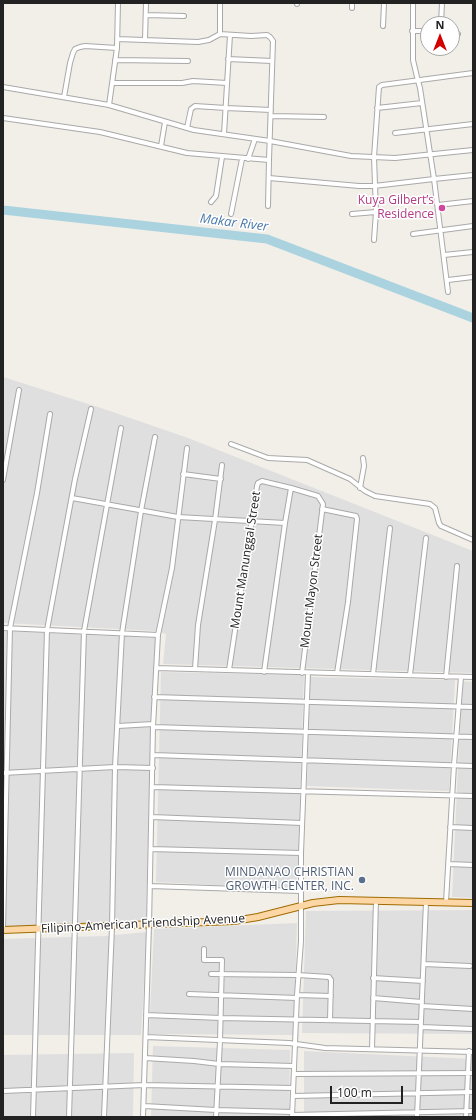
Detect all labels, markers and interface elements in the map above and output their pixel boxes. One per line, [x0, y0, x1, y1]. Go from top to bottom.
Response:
north arrow [420, 16, 460, 56]
text: N [436, 17, 444, 32]
place label: Kuya Gilbert’s Residence [358, 194, 434, 222]
marker: Kuya Gilbert’s Residence [437, 203, 447, 213]
water label: Makar River [199, 211, 269, 235]
street label: Mount Manunggal Street [228, 490, 264, 630]
street label: Mount Mayon Street [298, 533, 326, 649]
place label: MINDANAO CHRISTIAN GROWTH CENTER, INC. [225, 866, 354, 894]
marker: MINDANAO CHRISTIAN GROWTH CENTER, INC. [357, 875, 367, 885]
street label: Filipino-American Friendship Avenue [41, 911, 245, 937]
scale bar [332, 1078, 405, 1104]
text: 100 m [337, 1084, 372, 1101]

